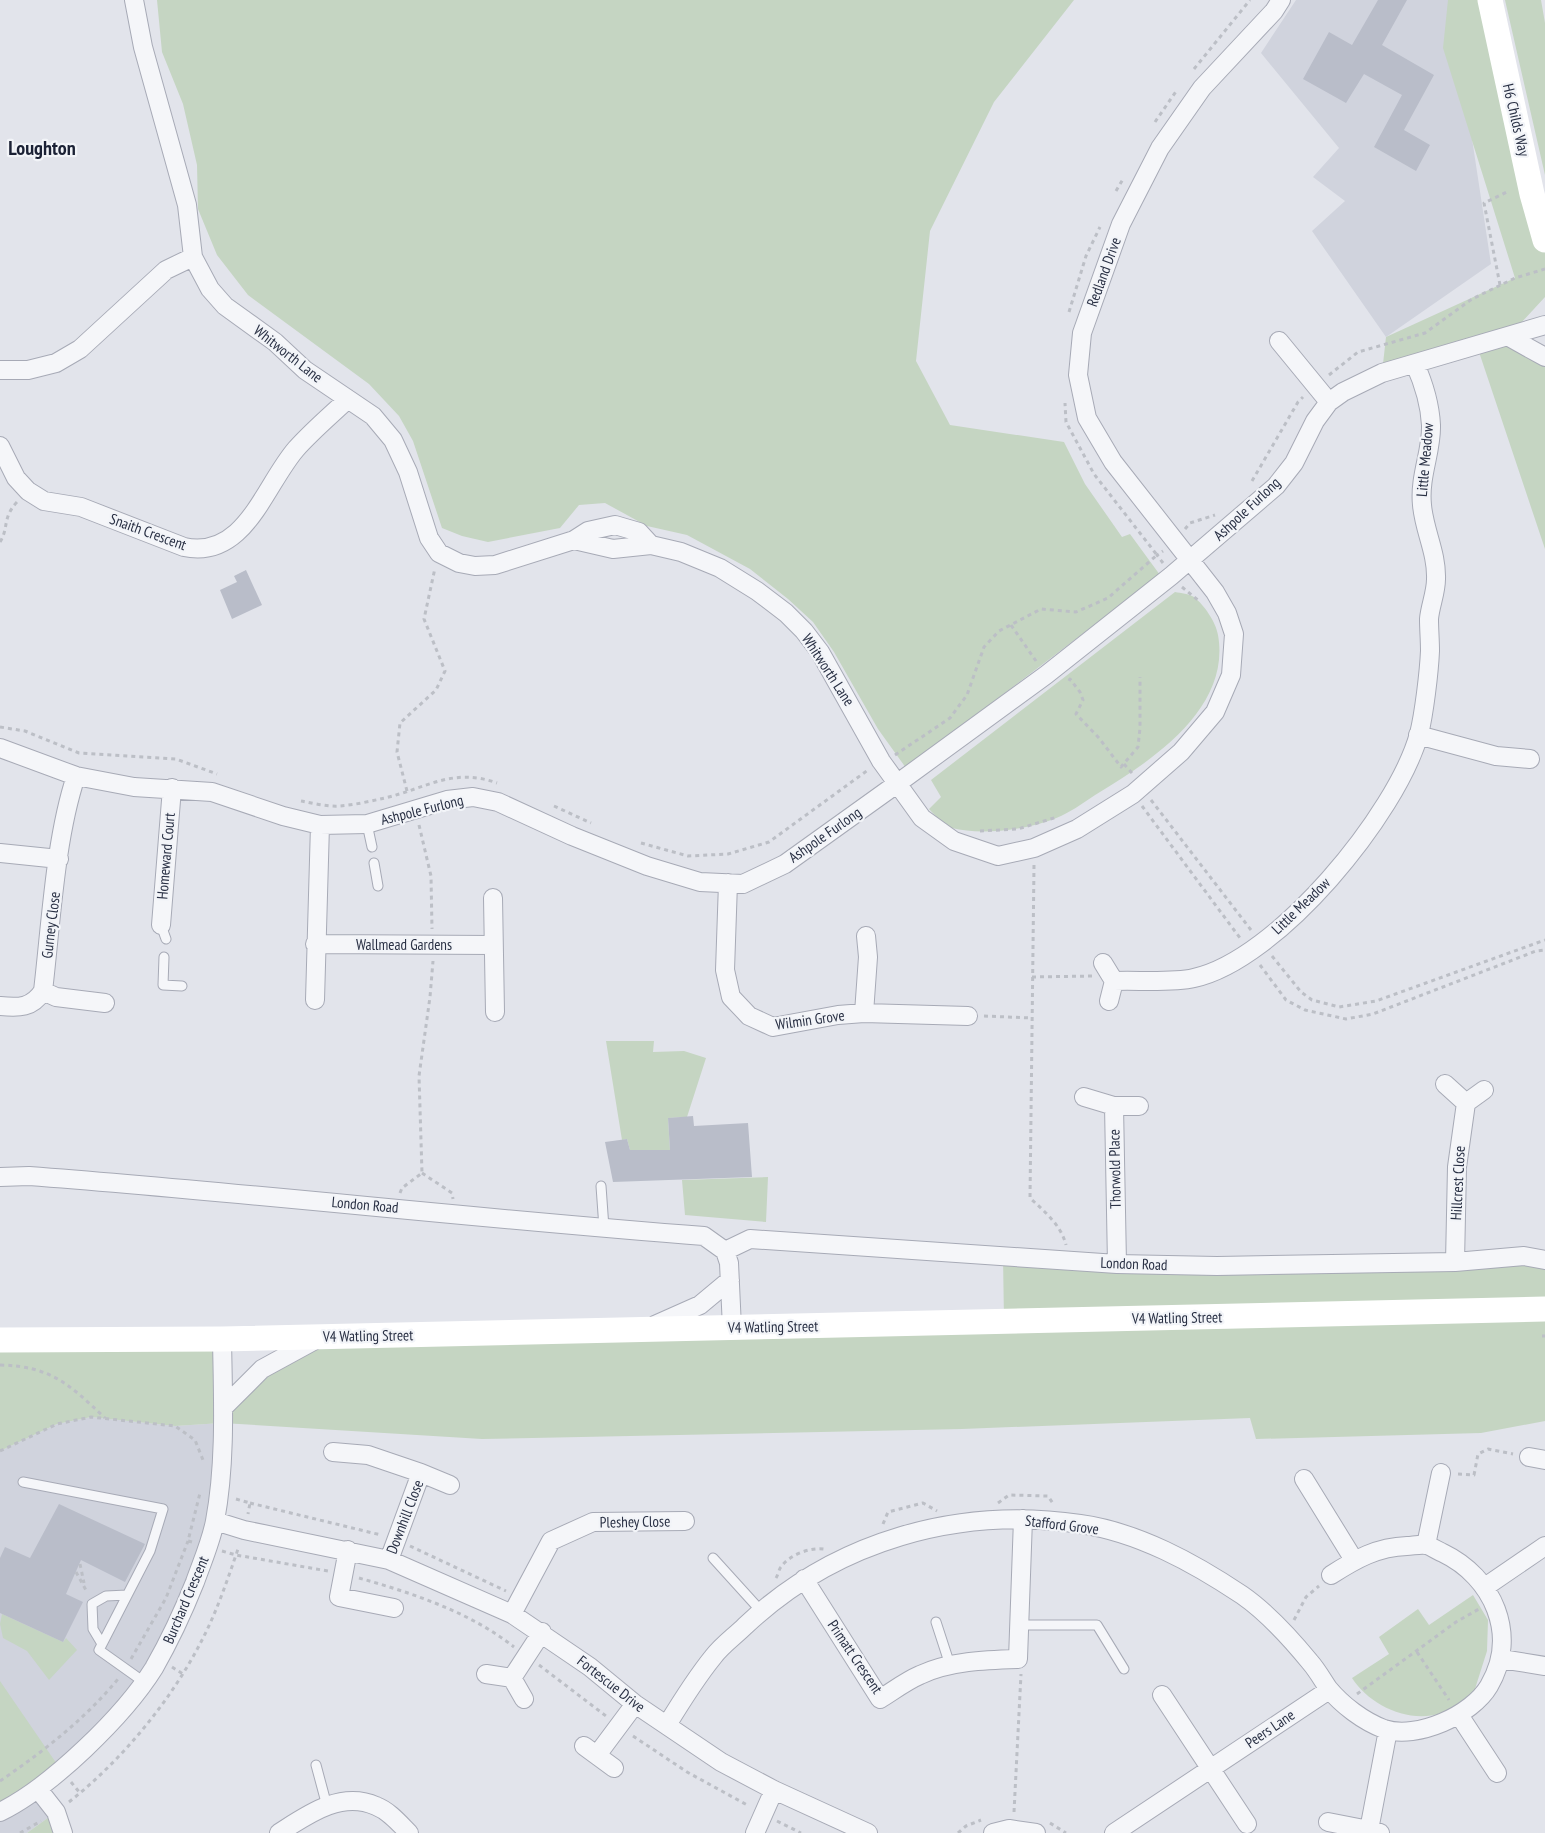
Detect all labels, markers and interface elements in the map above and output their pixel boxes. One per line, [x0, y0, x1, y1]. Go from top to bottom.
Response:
street label: H6 Childs Way [1499, 82, 1534, 158]
district label: Loughton [8, 135, 76, 161]
street label: Redland Drive [1082, 235, 1125, 309]
street label: Whitworth Lane [250, 321, 327, 386]
street label: Little Meadow [1412, 422, 1437, 498]
street label: Ashpole Furlong [1209, 473, 1284, 544]
street label: Snaith Crescent [107, 509, 189, 554]
street label: Whitworth Lane [798, 630, 859, 709]
street label: Ashpole Furlong [379, 790, 465, 829]
street label: Ashpole Furlong [785, 803, 865, 867]
street label: Homeward Court [152, 812, 179, 900]
street label: Little Meadow [1267, 873, 1334, 938]
street label: Gurney Close [37, 891, 64, 959]
street label: Wallmead Gardens [356, 935, 452, 954]
street label: Wilmin Grove [774, 1005, 846, 1034]
street label: Thorwold Place [1104, 1129, 1125, 1209]
street label: Hillcrest Close [1446, 1145, 1469, 1221]
street label: London Road [331, 1192, 399, 1217]
street label: London Road [1100, 1253, 1168, 1274]
street label: V4 Watling Street [1131, 1307, 1222, 1328]
street label: V4 Watling Street [727, 1316, 818, 1337]
street label: V4 Watling Street [322, 1325, 413, 1346]
street label: Downhill Close [382, 1477, 427, 1557]
street label: Pleshey Close [600, 1511, 670, 1532]
street label: Stafford Grove [1024, 1511, 1100, 1538]
street label: Burchard Crescent [159, 1553, 213, 1647]
street label: Primatt Crescent [824, 1616, 887, 1697]
street label: Fortescue Drive [574, 1651, 649, 1716]
street label: Peers Lane [1241, 1705, 1298, 1752]

